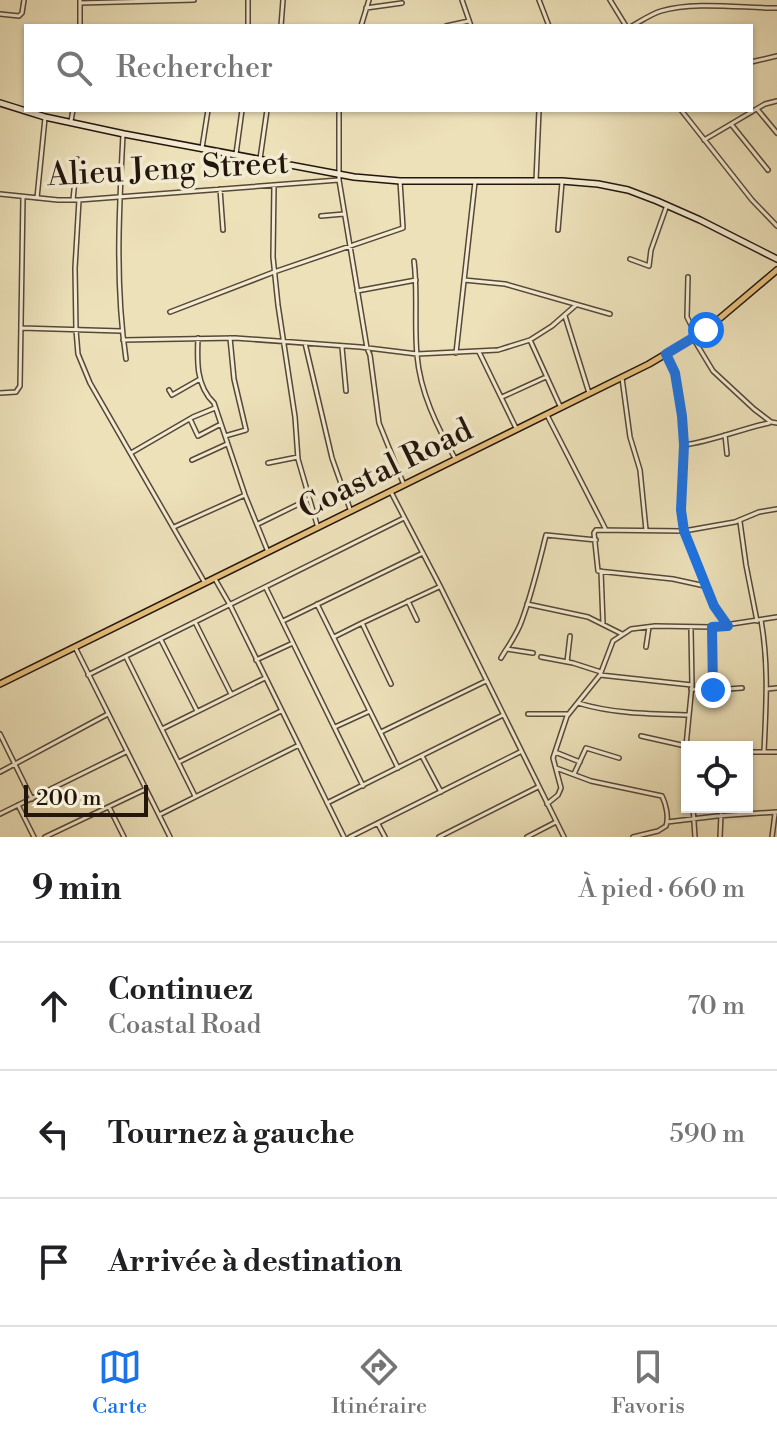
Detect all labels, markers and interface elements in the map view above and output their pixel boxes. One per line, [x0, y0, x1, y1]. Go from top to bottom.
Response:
search box [24, 24, 753, 112]
icon: search [52, 46, 96, 90]
text: Rechercher [116, 49, 273, 87]
street label: Alieu Jeng Street [45, 143, 290, 195]
route start [688, 312, 724, 348]
street label: Coastal Road [292, 410, 479, 528]
route end [695, 672, 731, 708]
map controls [681, 741, 753, 813]
button: locate [681, 741, 753, 813]
scale bar [24, 781, 148, 817]
text: 200 m [36, 785, 102, 812]
text: 9 min [32, 868, 122, 910]
text: À pied · 660 m [578, 873, 745, 905]
text: Continuez [108, 971, 253, 1009]
icon: ahead [32, 984, 76, 1028]
text: 70 m [687, 990, 745, 1022]
text: Coastal Road [108, 1009, 261, 1041]
icon: left [32, 1112, 76, 1156]
text: Tournez à gauche [108, 1115, 355, 1153]
text: 590 m [670, 1118, 745, 1150]
icon: arrive [32, 1240, 76, 1284]
text: Arrivée à destination [108, 1243, 402, 1281]
tab: Carte [92, 1345, 147, 1420]
tab: Itinéraire [331, 1345, 427, 1420]
tab: Favoris [611, 1345, 685, 1420]

